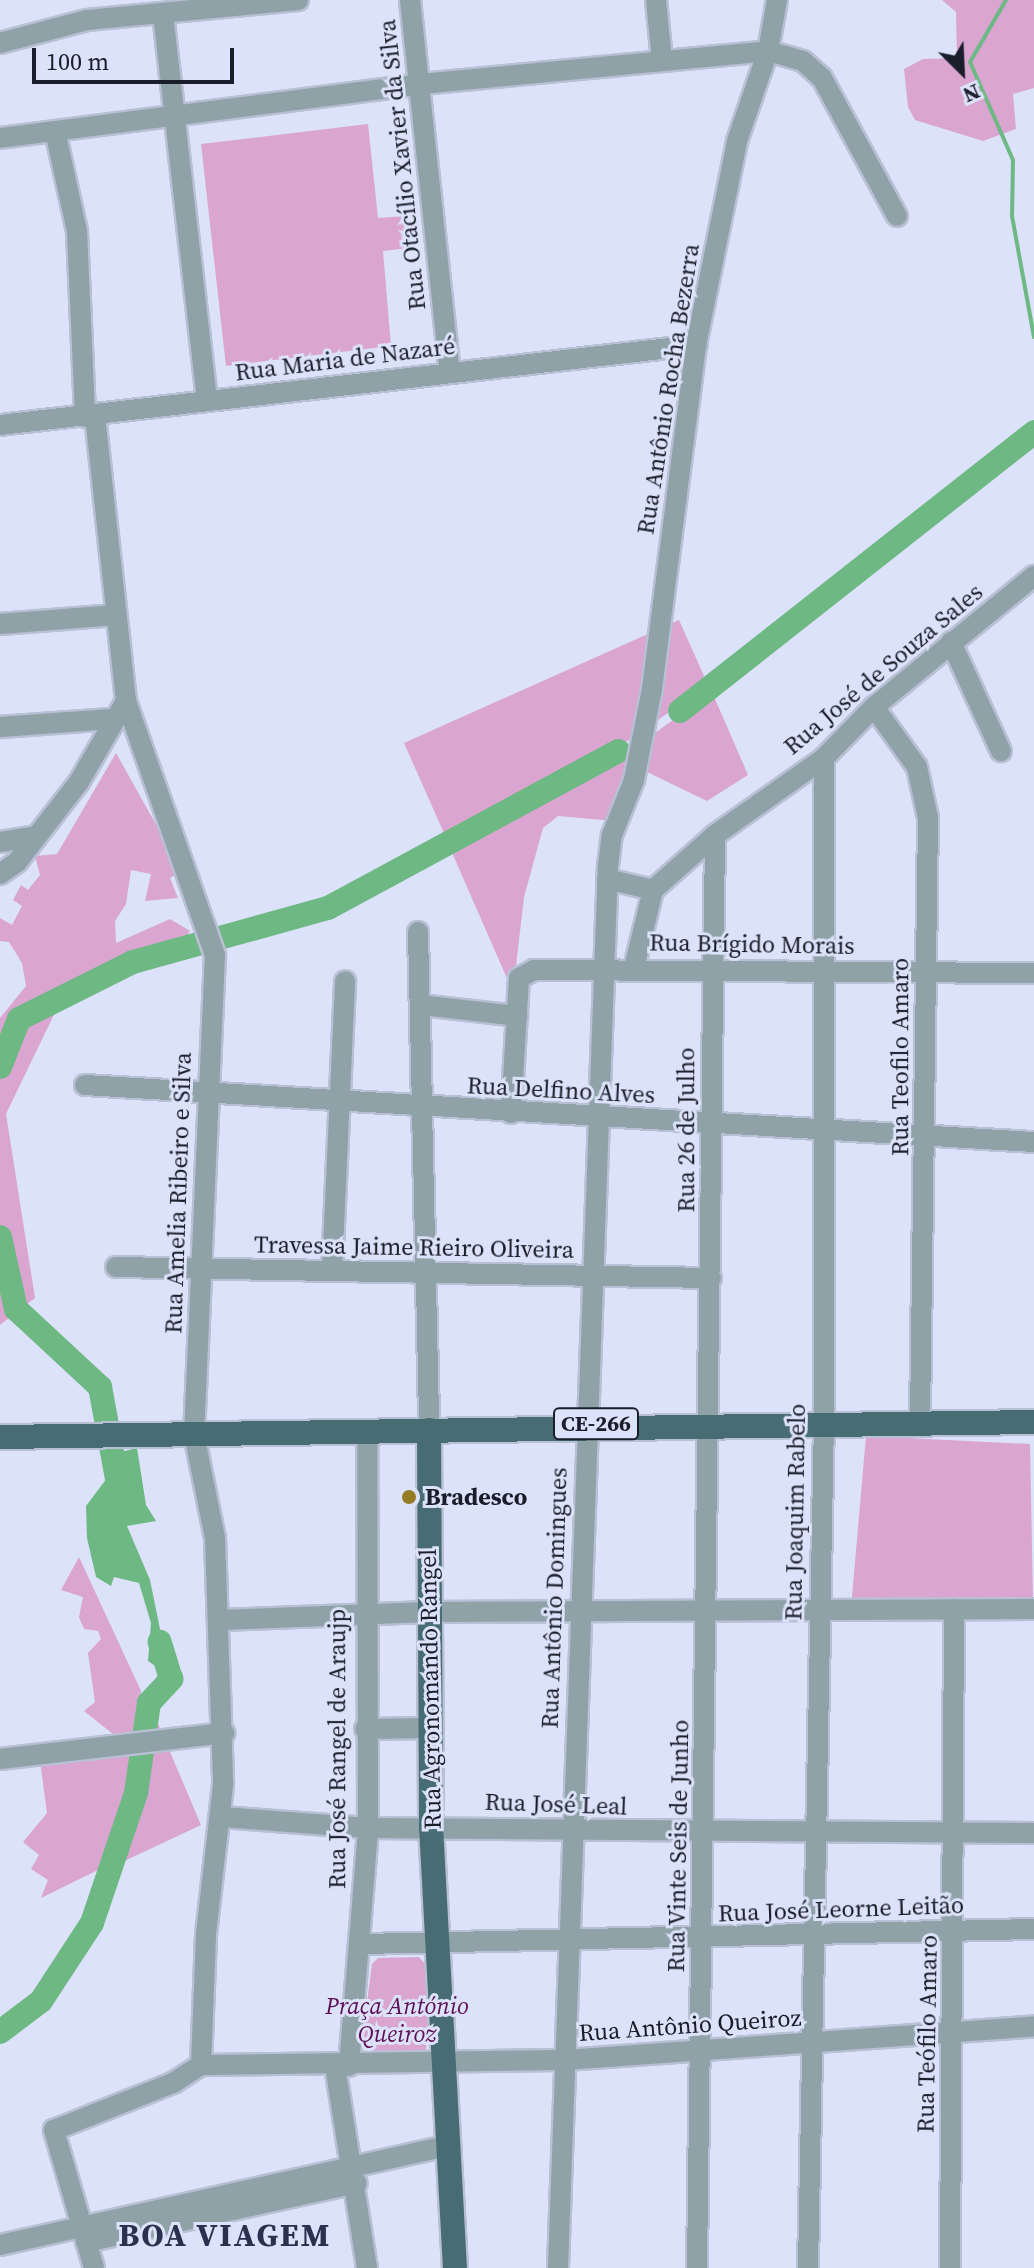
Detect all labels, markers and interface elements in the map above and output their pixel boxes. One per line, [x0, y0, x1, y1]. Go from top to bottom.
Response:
street label: Rua Otacílio Xavier da Silva [372, 18, 432, 312]
scale bar [36, 32, 238, 82]
north arrow [922, 32, 1002, 112]
text: 100 m [46, 45, 109, 78]
text: N [958, 77, 985, 111]
street label: Rua Antônio Rocha Bezerra [631, 242, 705, 536]
street label: Rua Maria de Nazaré [233, 331, 457, 387]
street label: Rua José de Souza Sales [778, 577, 988, 761]
street label: Rua Brígido Morais [649, 928, 855, 960]
street label: Rua Teofilo Amaro [886, 958, 914, 1156]
street label: Rua 26 de Julho [672, 1047, 700, 1213]
street label: Rua Amelia Ribeiro e Silva [159, 1052, 197, 1334]
street label: Rua Delfino Alves [466, 1071, 656, 1109]
street label: Travessa Jaime Rieiro Oliveira [254, 1230, 574, 1264]
street label: Rua Joaquim Rabelo [779, 1403, 811, 1621]
road number: CE-266 [552, 1406, 640, 1442]
street label: Rua Antônio Domingues [535, 1467, 573, 1729]
place label: Bradesco [425, 1483, 527, 1511]
marker: Bradesco [400, 1488, 418, 1506]
street label: Rua Agronomando Rangel [413, 1548, 447, 1830]
street label: Rua José Rangel de Araujp [323, 1609, 351, 1889]
street label: Rua Vinte Seis de Junho [661, 1719, 695, 1973]
street label: Rua José Leal [484, 1787, 628, 1821]
street label: Rua José Leorne Leitão [717, 1890, 965, 1928]
street label: Rua Teófilo Amaro [911, 1934, 943, 2134]
park label: Praça António Queiroz [325, 1992, 469, 2048]
street label: Rua Antônio Queiroz [578, 2003, 802, 2047]
district label: BOA VIAGEM [118, 2216, 332, 2254]

